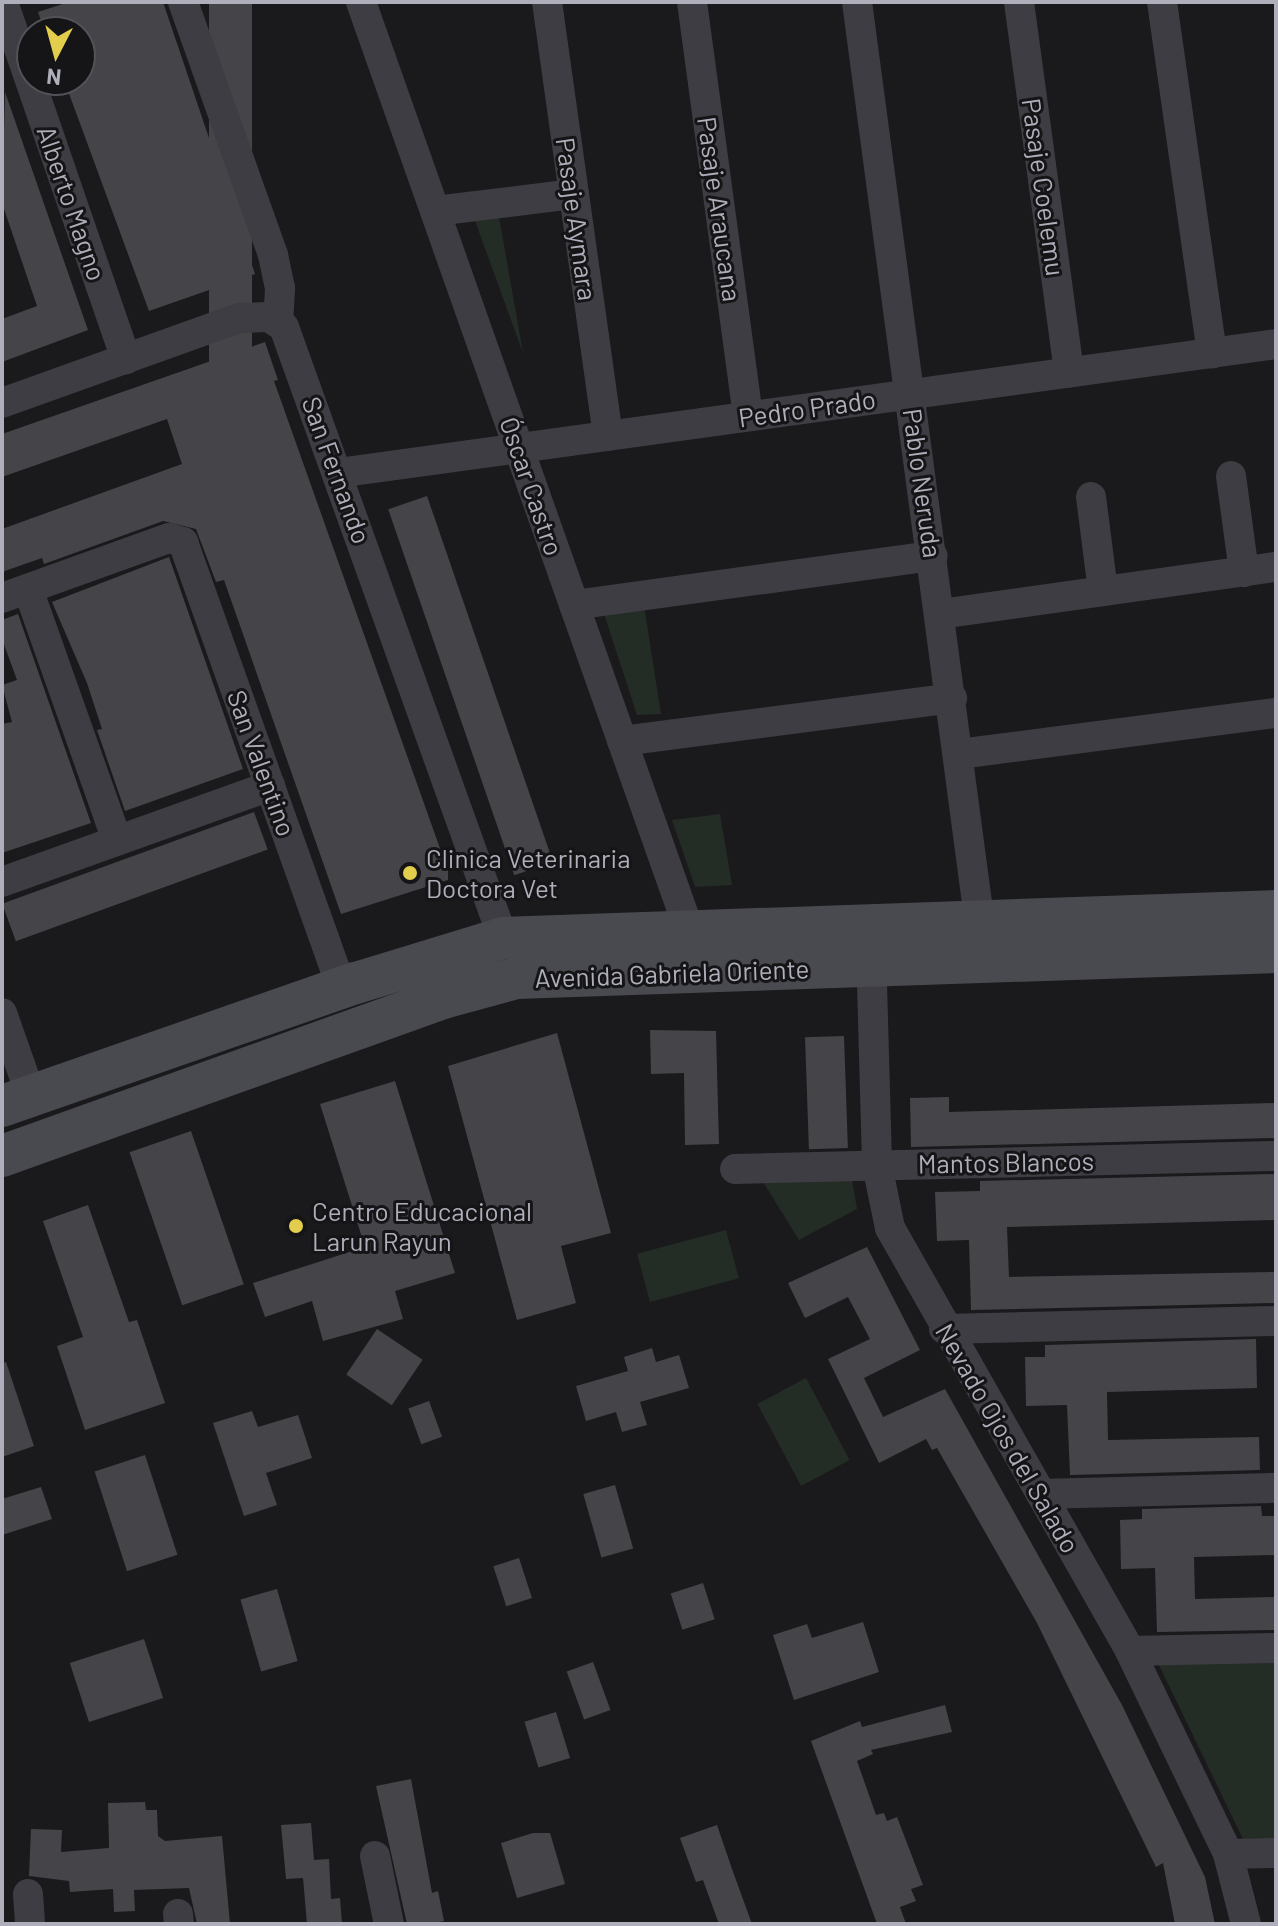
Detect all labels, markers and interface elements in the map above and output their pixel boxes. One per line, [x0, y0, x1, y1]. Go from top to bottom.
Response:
north arrow [16, 16, 96, 96]
text: N [45, 64, 62, 92]
street label: Pasaje Coelemu [1016, 96, 1072, 278]
street label: Pasaje Araucana [692, 115, 748, 303]
street label: Alberto Magno [31, 121, 113, 285]
street label: Pasaje Aymara [550, 135, 604, 303]
street label: Pedro Prado [736, 383, 878, 433]
street label: San Fernando [296, 392, 378, 548]
street label: Pablo Neruda [897, 406, 949, 560]
street label: Óscar Castro [494, 413, 570, 559]
street label: San Valentino [221, 686, 303, 840]
place label: Clinica Veterinaria Doctora Vet [426, 842, 630, 904]
marker: Clinica Veterinaria Doctora Vet [401, 864, 419, 882]
street label: Avenida Gabriela Oriente [534, 953, 810, 993]
street label: Mantos Blancos [918, 1145, 1094, 1179]
place label: Centro Educacional Larun Rayun [312, 1195, 532, 1256]
marker: Centro Educacional Larun Rayun [287, 1217, 305, 1235]
street label: Nevado Ojos del Salado [930, 1318, 1086, 1558]

